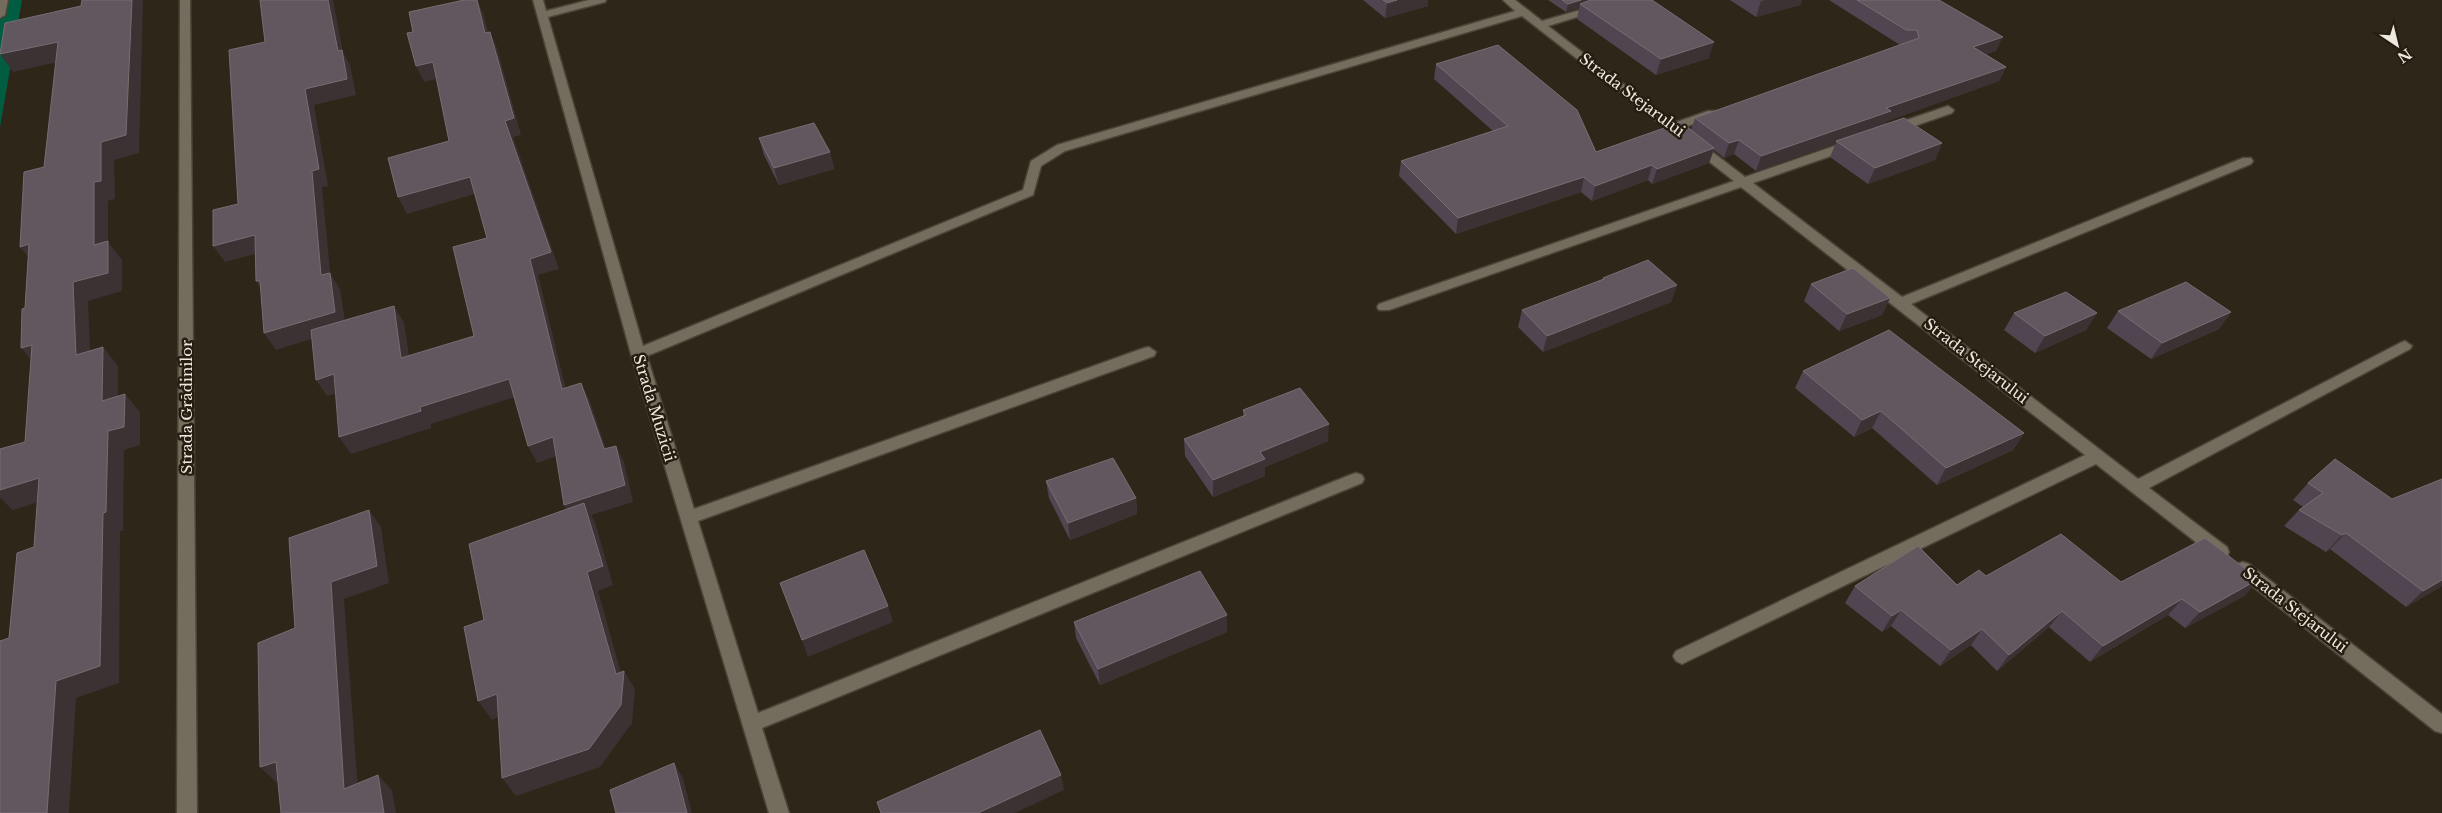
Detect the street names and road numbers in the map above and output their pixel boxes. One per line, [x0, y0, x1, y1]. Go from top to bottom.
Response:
street label: Strada Stejarului [1576, 49, 1689, 140]
street label: Strada Stejarului [1920, 314, 2032, 407]
street label: Strada Grădinilor [177, 339, 196, 474]
street label: Strada Muzicii [629, 352, 680, 464]
street label: Strada Stejarului [2239, 563, 2351, 656]

